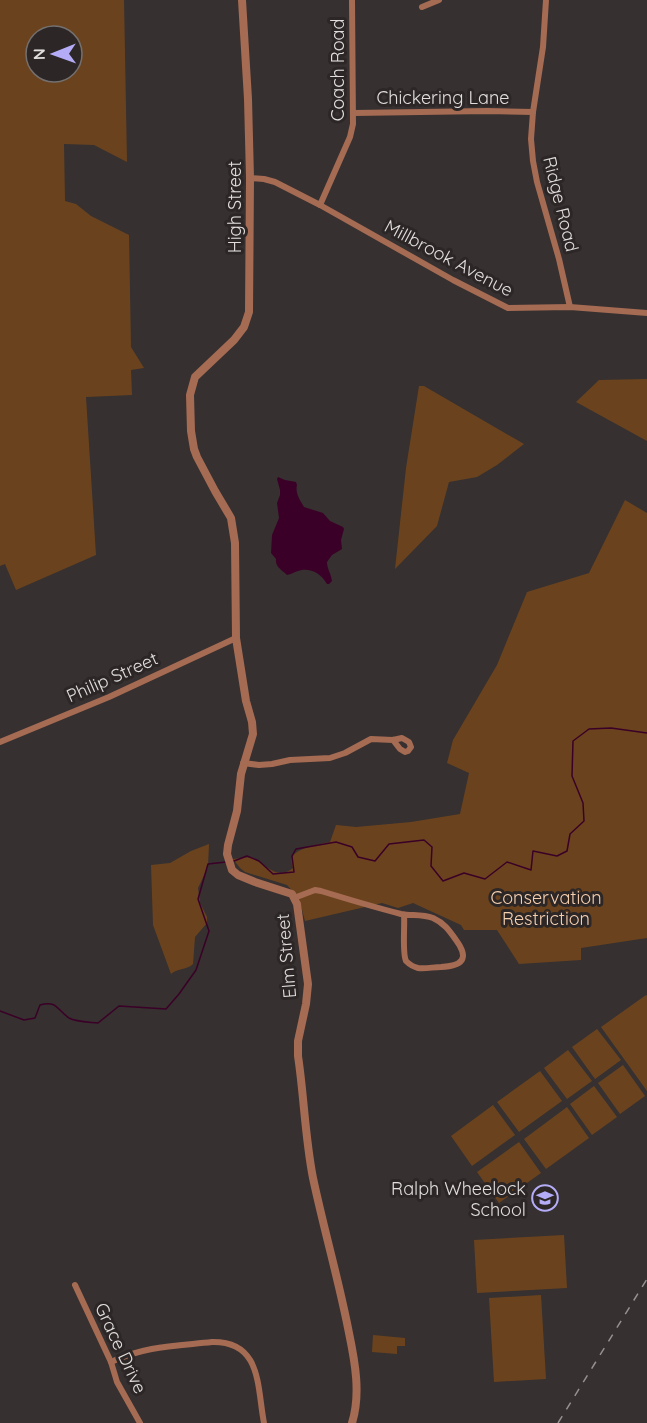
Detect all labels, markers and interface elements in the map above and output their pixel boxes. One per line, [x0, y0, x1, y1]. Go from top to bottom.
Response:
street label: Coach Road [326, 19, 349, 121]
north arrow [24, 24, 84, 84]
text: N [29, 48, 49, 60]
street label: Chickering Lane [377, 86, 509, 109]
street label: Ridge Road [538, 154, 584, 254]
street label: High Street [223, 161, 246, 253]
street label: Millbrook Avenue [381, 214, 517, 302]
street label: Philip Street [63, 647, 161, 707]
park label: Conservation Restriction [490, 886, 602, 930]
street label: Elm Street [271, 913, 301, 999]
place label: Ralph Wheelock School [391, 1177, 526, 1221]
school or university icon: Ralph Wheelock School [530, 1183, 560, 1213]
street label: Grace Drive [90, 1299, 152, 1397]

